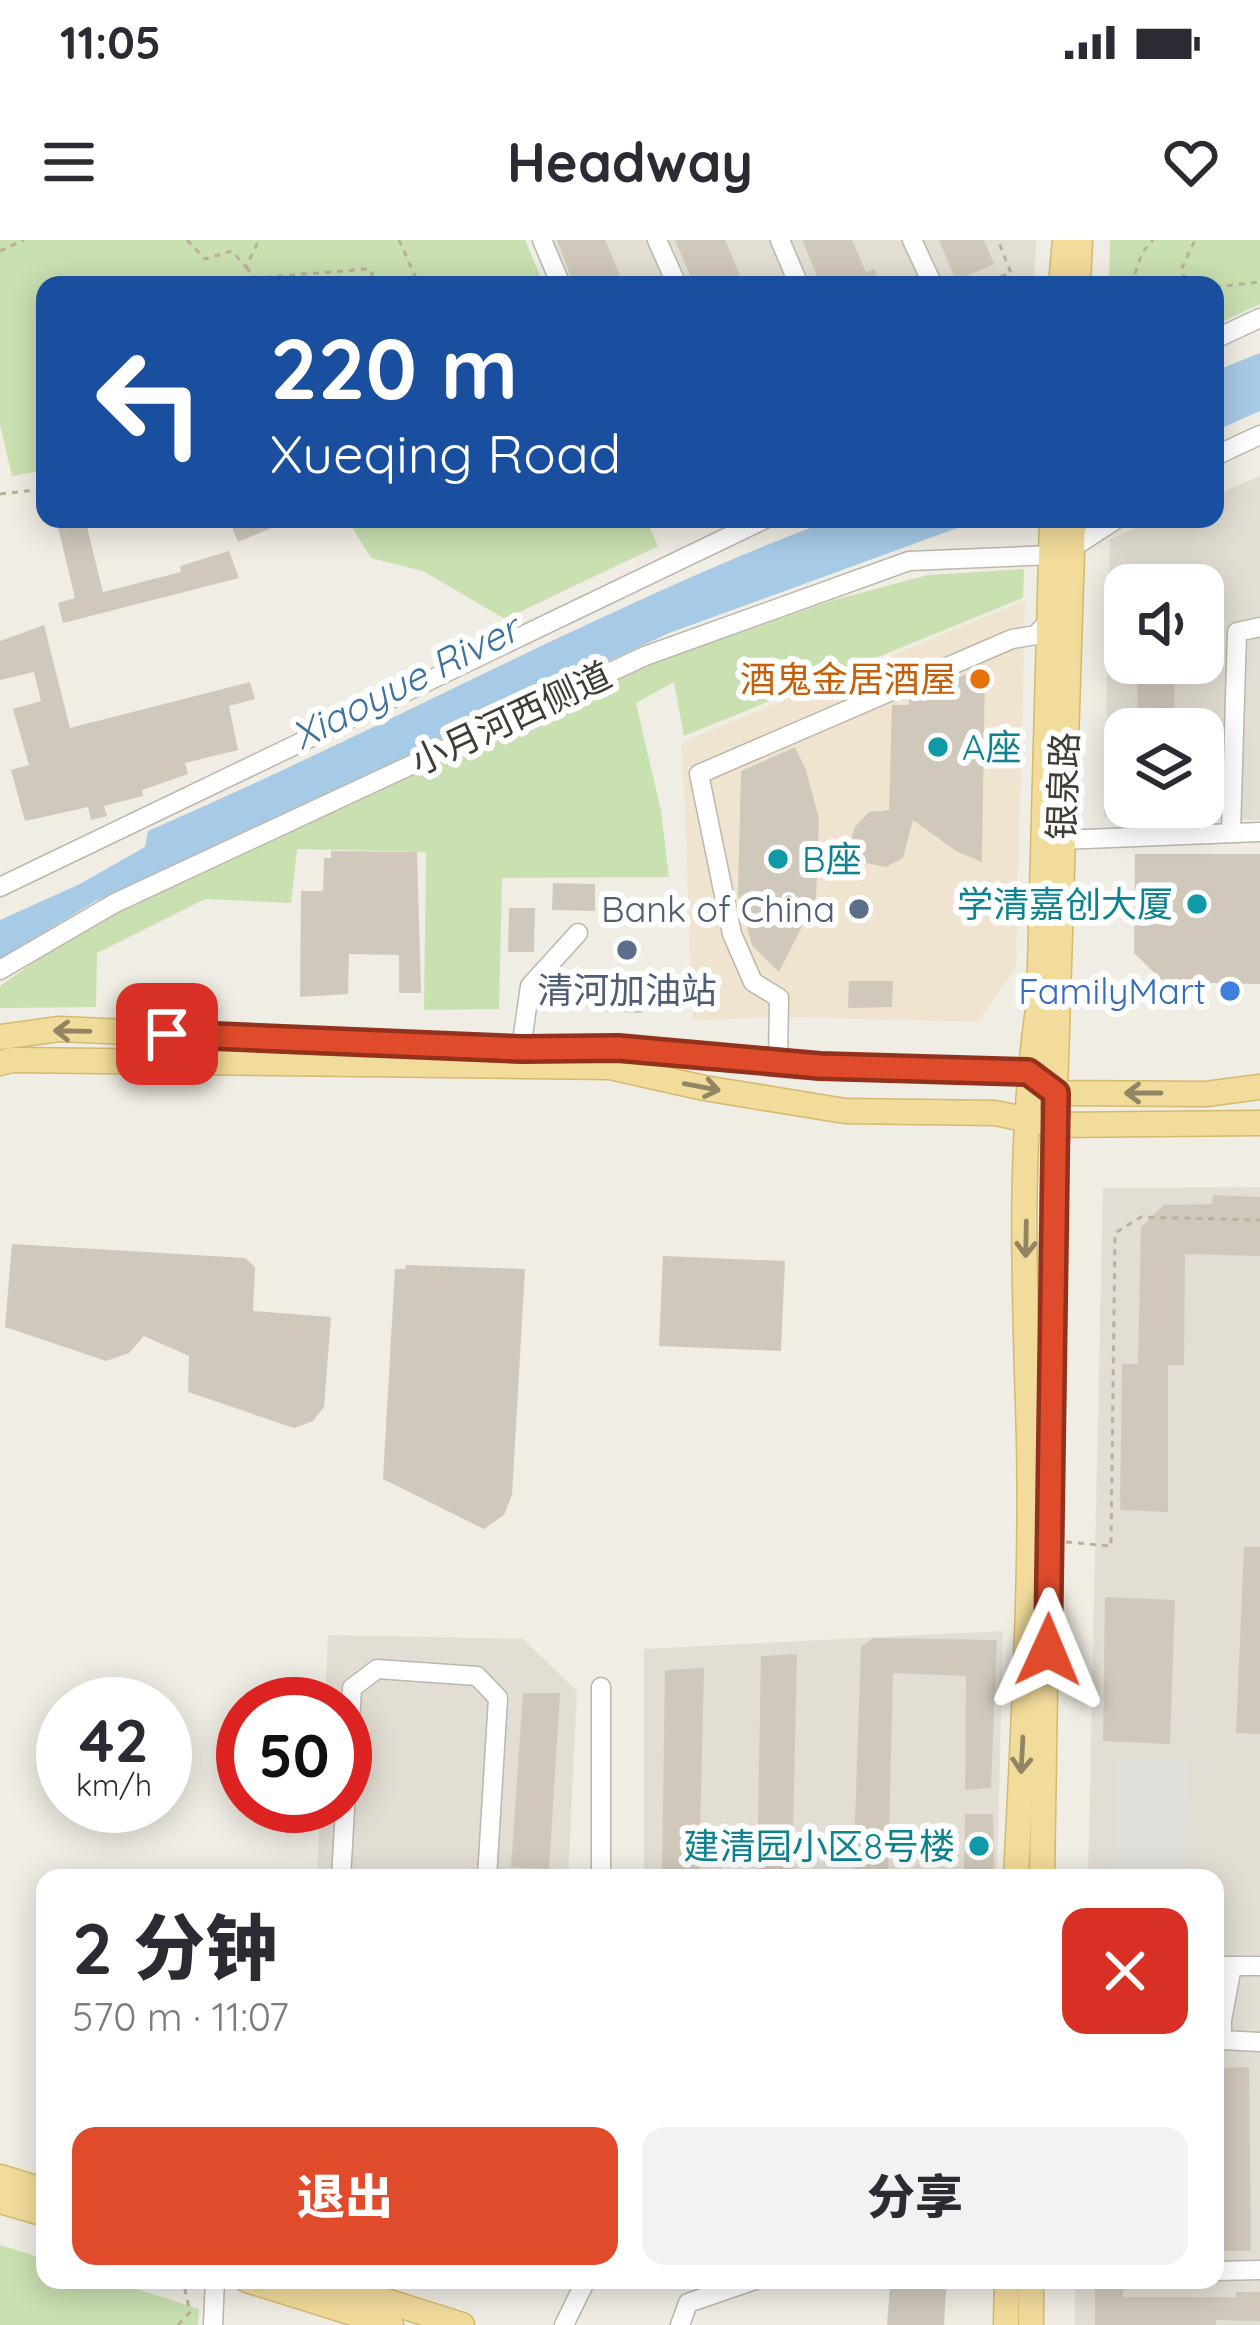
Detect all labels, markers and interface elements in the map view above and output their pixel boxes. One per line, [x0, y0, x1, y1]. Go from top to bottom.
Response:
text: 11:05 [60, 14, 161, 70]
text: Headway [507, 128, 753, 196]
icon: menu [36, 129, 102, 195]
icon: heart [1158, 129, 1224, 195]
text: 220 m [270, 315, 518, 420]
icon: left [72, 324, 228, 480]
text: Xueqing Road [270, 419, 621, 487]
map controls [1104, 564, 1224, 828]
button: sound [1104, 564, 1224, 684]
water label: Xiaoyue River [283, 601, 531, 760]
street label: 小月河西侧道 [403, 652, 618, 784]
place label: 酒鬼金居酒屋 [740, 656, 956, 701]
marker: 酒鬼金居酒屋 [967, 666, 993, 692]
button: layers [1104, 708, 1224, 828]
place label: A座 [962, 724, 1021, 769]
street label: 银泉路 [1038, 731, 1087, 841]
marker: A座 [925, 734, 951, 760]
place label: B座 [802, 836, 861, 881]
marker: B座 [765, 846, 791, 872]
place label: 学清嘉创大厦 [957, 881, 1173, 926]
place label: Bank of China [601, 886, 835, 931]
marker: 学清嘉创大厦 [1184, 891, 1210, 917]
marker: Bank of China [846, 896, 872, 922]
marker: 清河加油站 [614, 937, 640, 963]
place label: 清河加油站 [537, 967, 717, 1012]
place label: FamilyMart [1018, 968, 1206, 1013]
marker: FamilyMart [1217, 978, 1243, 1004]
pin [116, 983, 218, 1085]
icon: arrive [134, 1001, 200, 1067]
one-way arrow [53, 1019, 92, 1042]
one-way arrow [682, 1077, 721, 1099]
one-way arrow [1124, 1082, 1163, 1105]
one-way arrow [1014, 1219, 1037, 1258]
position arrow [985, 1587, 1111, 1713]
speed limit sign: 50 [216, 1677, 372, 1833]
text: 42 [79, 1702, 149, 1777]
one-way arrow [1010, 1735, 1033, 1774]
text: km/h [76, 1766, 152, 1804]
place label: 建清园小区8号楼 [684, 1823, 955, 1868]
marker: 建清园小区8号楼 [966, 1833, 992, 1859]
text: 2 分钟 [72, 1902, 277, 1992]
button: close [1062, 1908, 1188, 2034]
text: 570 m · 11:07 [72, 1992, 289, 2041]
button: 退出 [72, 2127, 618, 2265]
button: 分享 [642, 2127, 1188, 2265]

